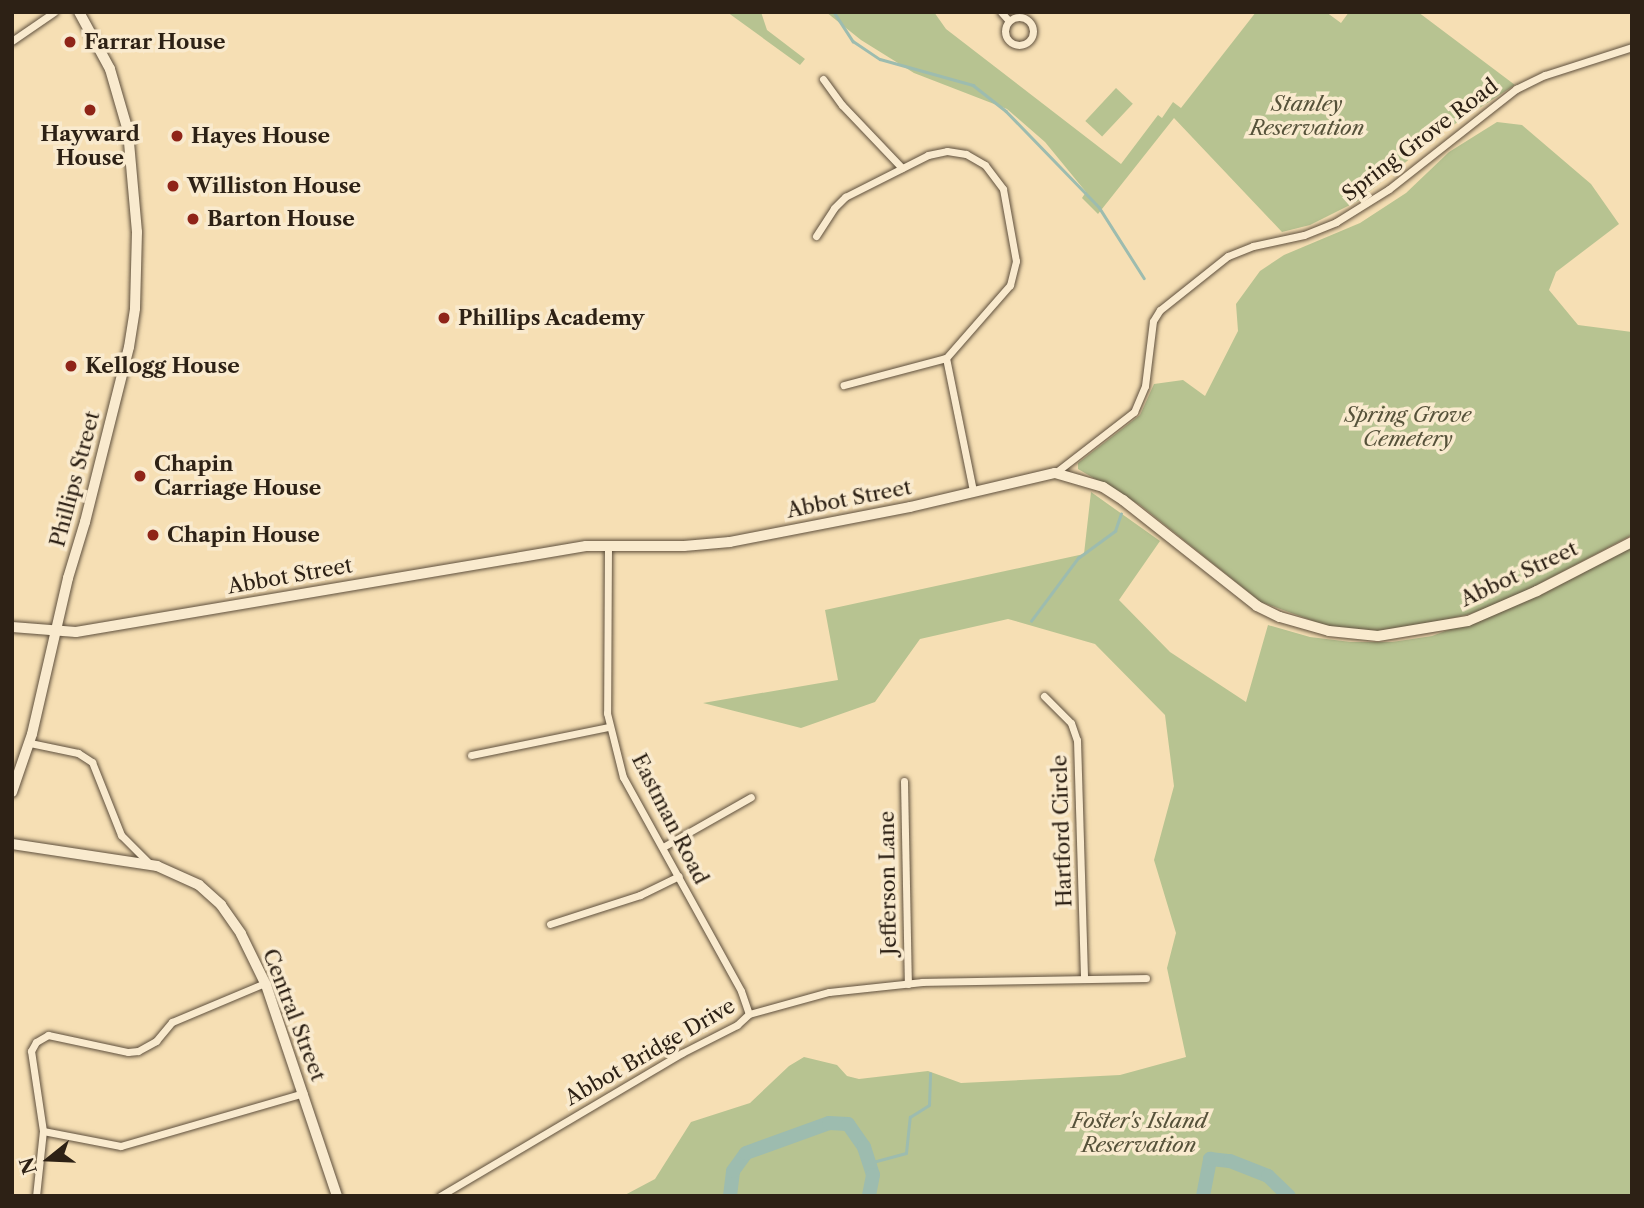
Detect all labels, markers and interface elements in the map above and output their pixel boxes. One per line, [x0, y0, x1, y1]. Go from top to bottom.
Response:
place label: Farrar House [84, 29, 226, 55]
marker: Farrar House [62, 34, 78, 50]
street label: Spring Grove Road [1337, 73, 1503, 207]
park label: Stanley Reservation [1250, 91, 1364, 141]
marker: Hayward House [82, 102, 98, 118]
place label: Hayward House [40, 121, 140, 171]
place label: Hayes House [191, 123, 330, 149]
marker: Hayes House [169, 128, 185, 144]
place label: Williston House [187, 173, 361, 199]
marker: Williston House [165, 178, 181, 194]
place label: Barton House [207, 206, 355, 232]
marker: Barton House [185, 211, 201, 227]
place label: Phillips Academy [458, 305, 645, 331]
marker: Phillips Academy [436, 310, 452, 326]
place label: Kellogg House [85, 353, 240, 379]
marker: Kellogg House [63, 358, 79, 374]
park label: Spring Grove Cemetery [1345, 402, 1471, 452]
street label: Phillips Street [45, 408, 105, 550]
place label: Chapin Carriage House [154, 451, 321, 501]
marker: Chapin Carriage House [132, 468, 148, 484]
street label: Abbot Street [785, 475, 913, 523]
place label: Chapin House [167, 522, 320, 548]
marker: Chapin House [145, 527, 161, 543]
street label: Abbot Street [1456, 536, 1582, 612]
street label: Abbot Street [226, 553, 354, 599]
street label: Eastman Road [626, 749, 714, 889]
street label: Hartford Circle [1047, 754, 1077, 908]
street label: Jefferson Lane [874, 811, 902, 955]
street label: Central Street [257, 945, 331, 1085]
street label: Abbot Bridge Drive [560, 993, 740, 1111]
park label: Foster's Island Reservation [1071, 1108, 1207, 1158]
north arrow [14, 1124, 84, 1194]
text: N [15, 1154, 42, 1177]

